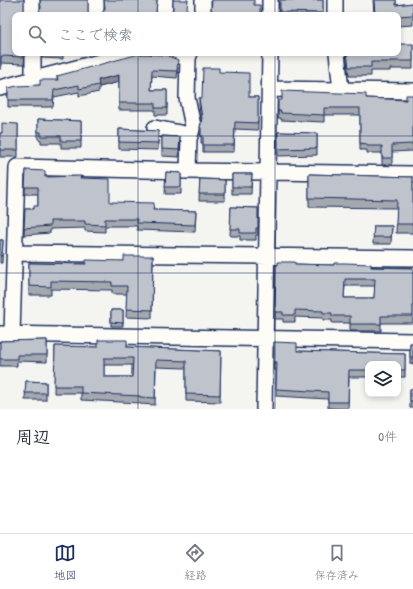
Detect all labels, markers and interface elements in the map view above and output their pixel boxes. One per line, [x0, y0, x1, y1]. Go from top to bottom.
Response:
search box [12, 12, 401, 56]
icon: search [26, 23, 48, 45]
text: ここで検索 [58, 24, 133, 45]
map controls [365, 361, 401, 397]
button: layers [365, 361, 401, 397]
text: 周辺 [16, 425, 50, 448]
text: 0件 [378, 427, 397, 445]
tab: 地図 [54, 542, 76, 582]
tab: 経路 [184, 542, 206, 582]
tab: 保存済み [315, 542, 359, 582]

